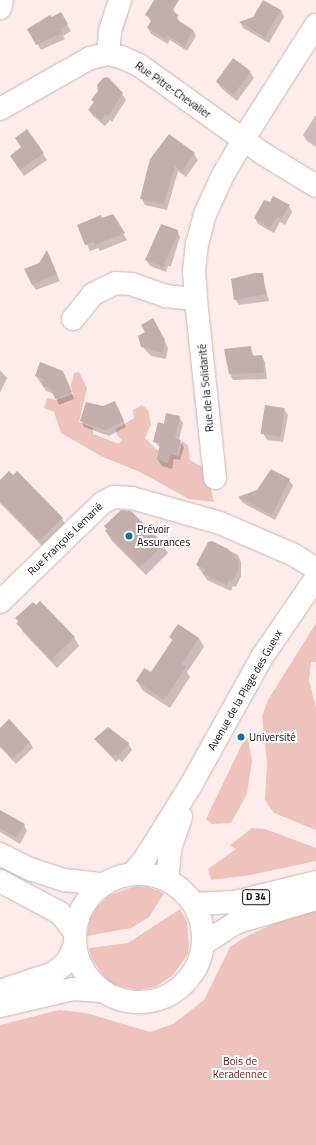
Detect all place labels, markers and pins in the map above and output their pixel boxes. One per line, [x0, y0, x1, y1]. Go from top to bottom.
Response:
place label: Prévoir Assurances [137, 523, 190, 549]
marker: Prévoir Assurances [124, 531, 134, 541]
place label: Université [249, 730, 296, 744]
marker: Université [236, 732, 246, 742]

